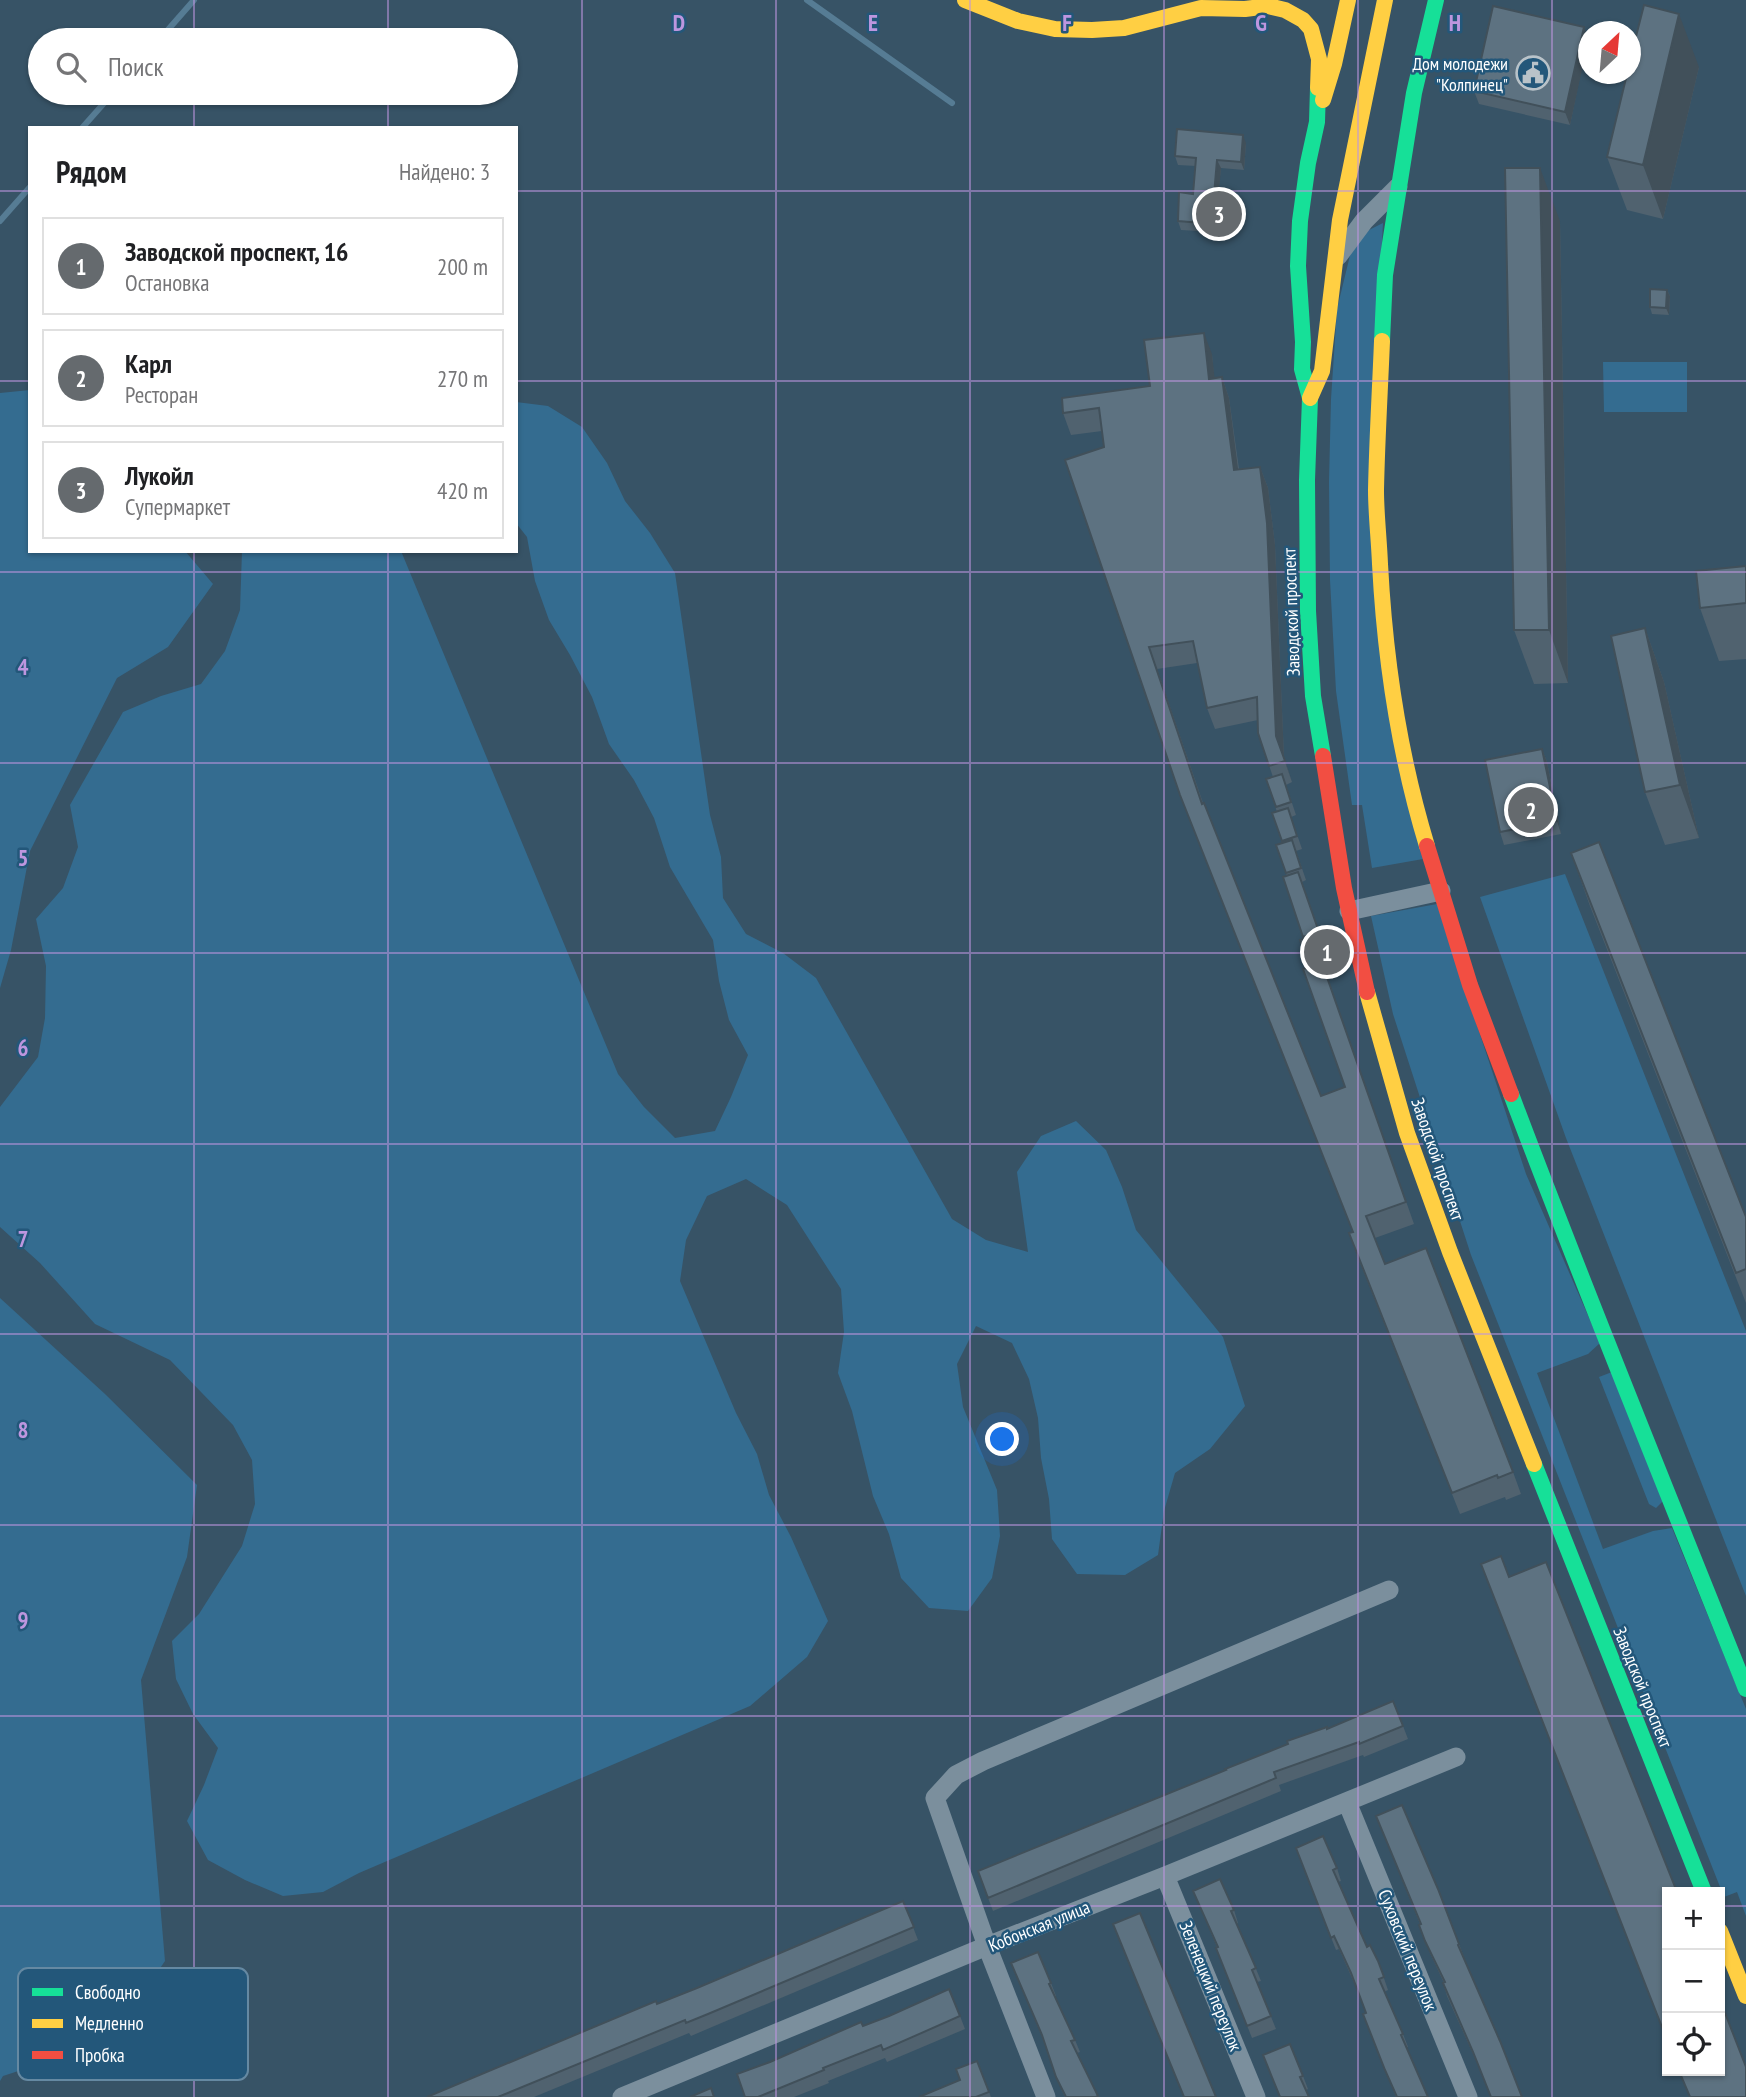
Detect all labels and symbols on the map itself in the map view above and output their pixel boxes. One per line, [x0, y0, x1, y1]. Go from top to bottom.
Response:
text: D [673, 8, 685, 37]
text: E [868, 8, 878, 37]
text: F [1062, 8, 1072, 37]
text: G [1255, 8, 1267, 37]
text: H [1449, 8, 1461, 37]
north arrow [1578, 21, 1641, 84]
place label: Дом молодежи "Колпинец" [1412, 52, 1508, 96]
public building icon: Дом молодежи "Колпинец" [1514, 54, 1552, 92]
pin: 3 [1196, 188, 1242, 240]
street label: Заводской проспект [1277, 547, 1305, 677]
text: 4 [18, 652, 29, 681]
pin: 2 [1508, 784, 1554, 836]
text: 5 [18, 843, 29, 872]
pin: 1 [1304, 926, 1350, 978]
text: 6 [18, 1033, 29, 1062]
street label: Заводской проспект [1406, 1095, 1470, 1224]
text: 7 [18, 1224, 29, 1253]
text: 8 [18, 1415, 29, 1444]
your location [985, 1422, 1019, 1456]
text: 9 [18, 1605, 29, 1634]
street label: Заводской проспект [1608, 1623, 1678, 1751]
street label: Суховский переулок [1373, 1886, 1443, 2014]
street label: Кобонская улица [985, 1895, 1093, 1957]
street label: Зеленецкий переулок [1174, 1918, 1248, 2054]
legend [18, 1968, 248, 2080]
text: Свободно [75, 1980, 141, 2004]
text: Медленно [75, 2011, 144, 2035]
text: Пробка [75, 2043, 125, 2067]

